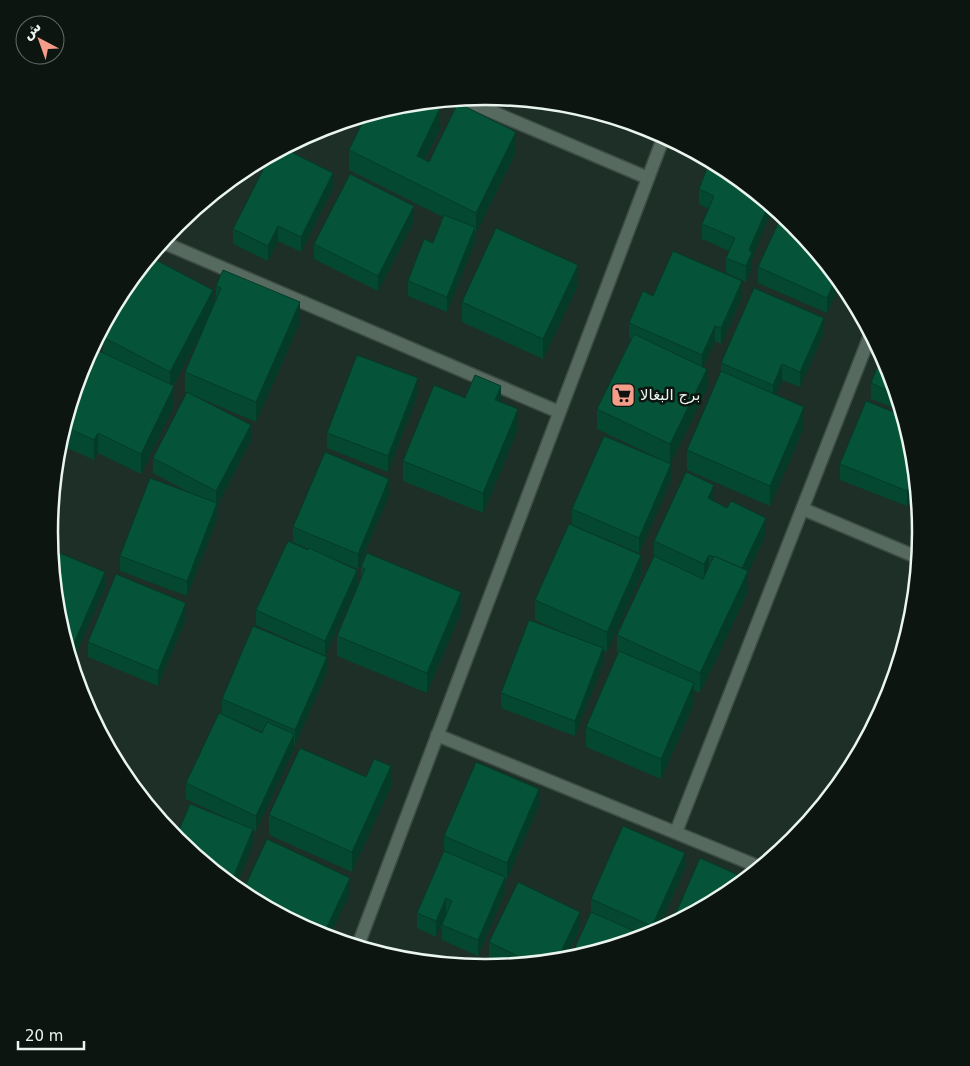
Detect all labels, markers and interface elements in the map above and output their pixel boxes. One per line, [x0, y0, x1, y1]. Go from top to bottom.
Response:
north arrow [15, 15, 65, 65]
text: ش [19, 18, 44, 43]
supermarket icon: برج البغالا [610, 382, 636, 408]
place label: برج البغالا [640, 386, 701, 405]
scale bar [18, 1018, 84, 1050]
text: 20 m [25, 1027, 63, 1045]

